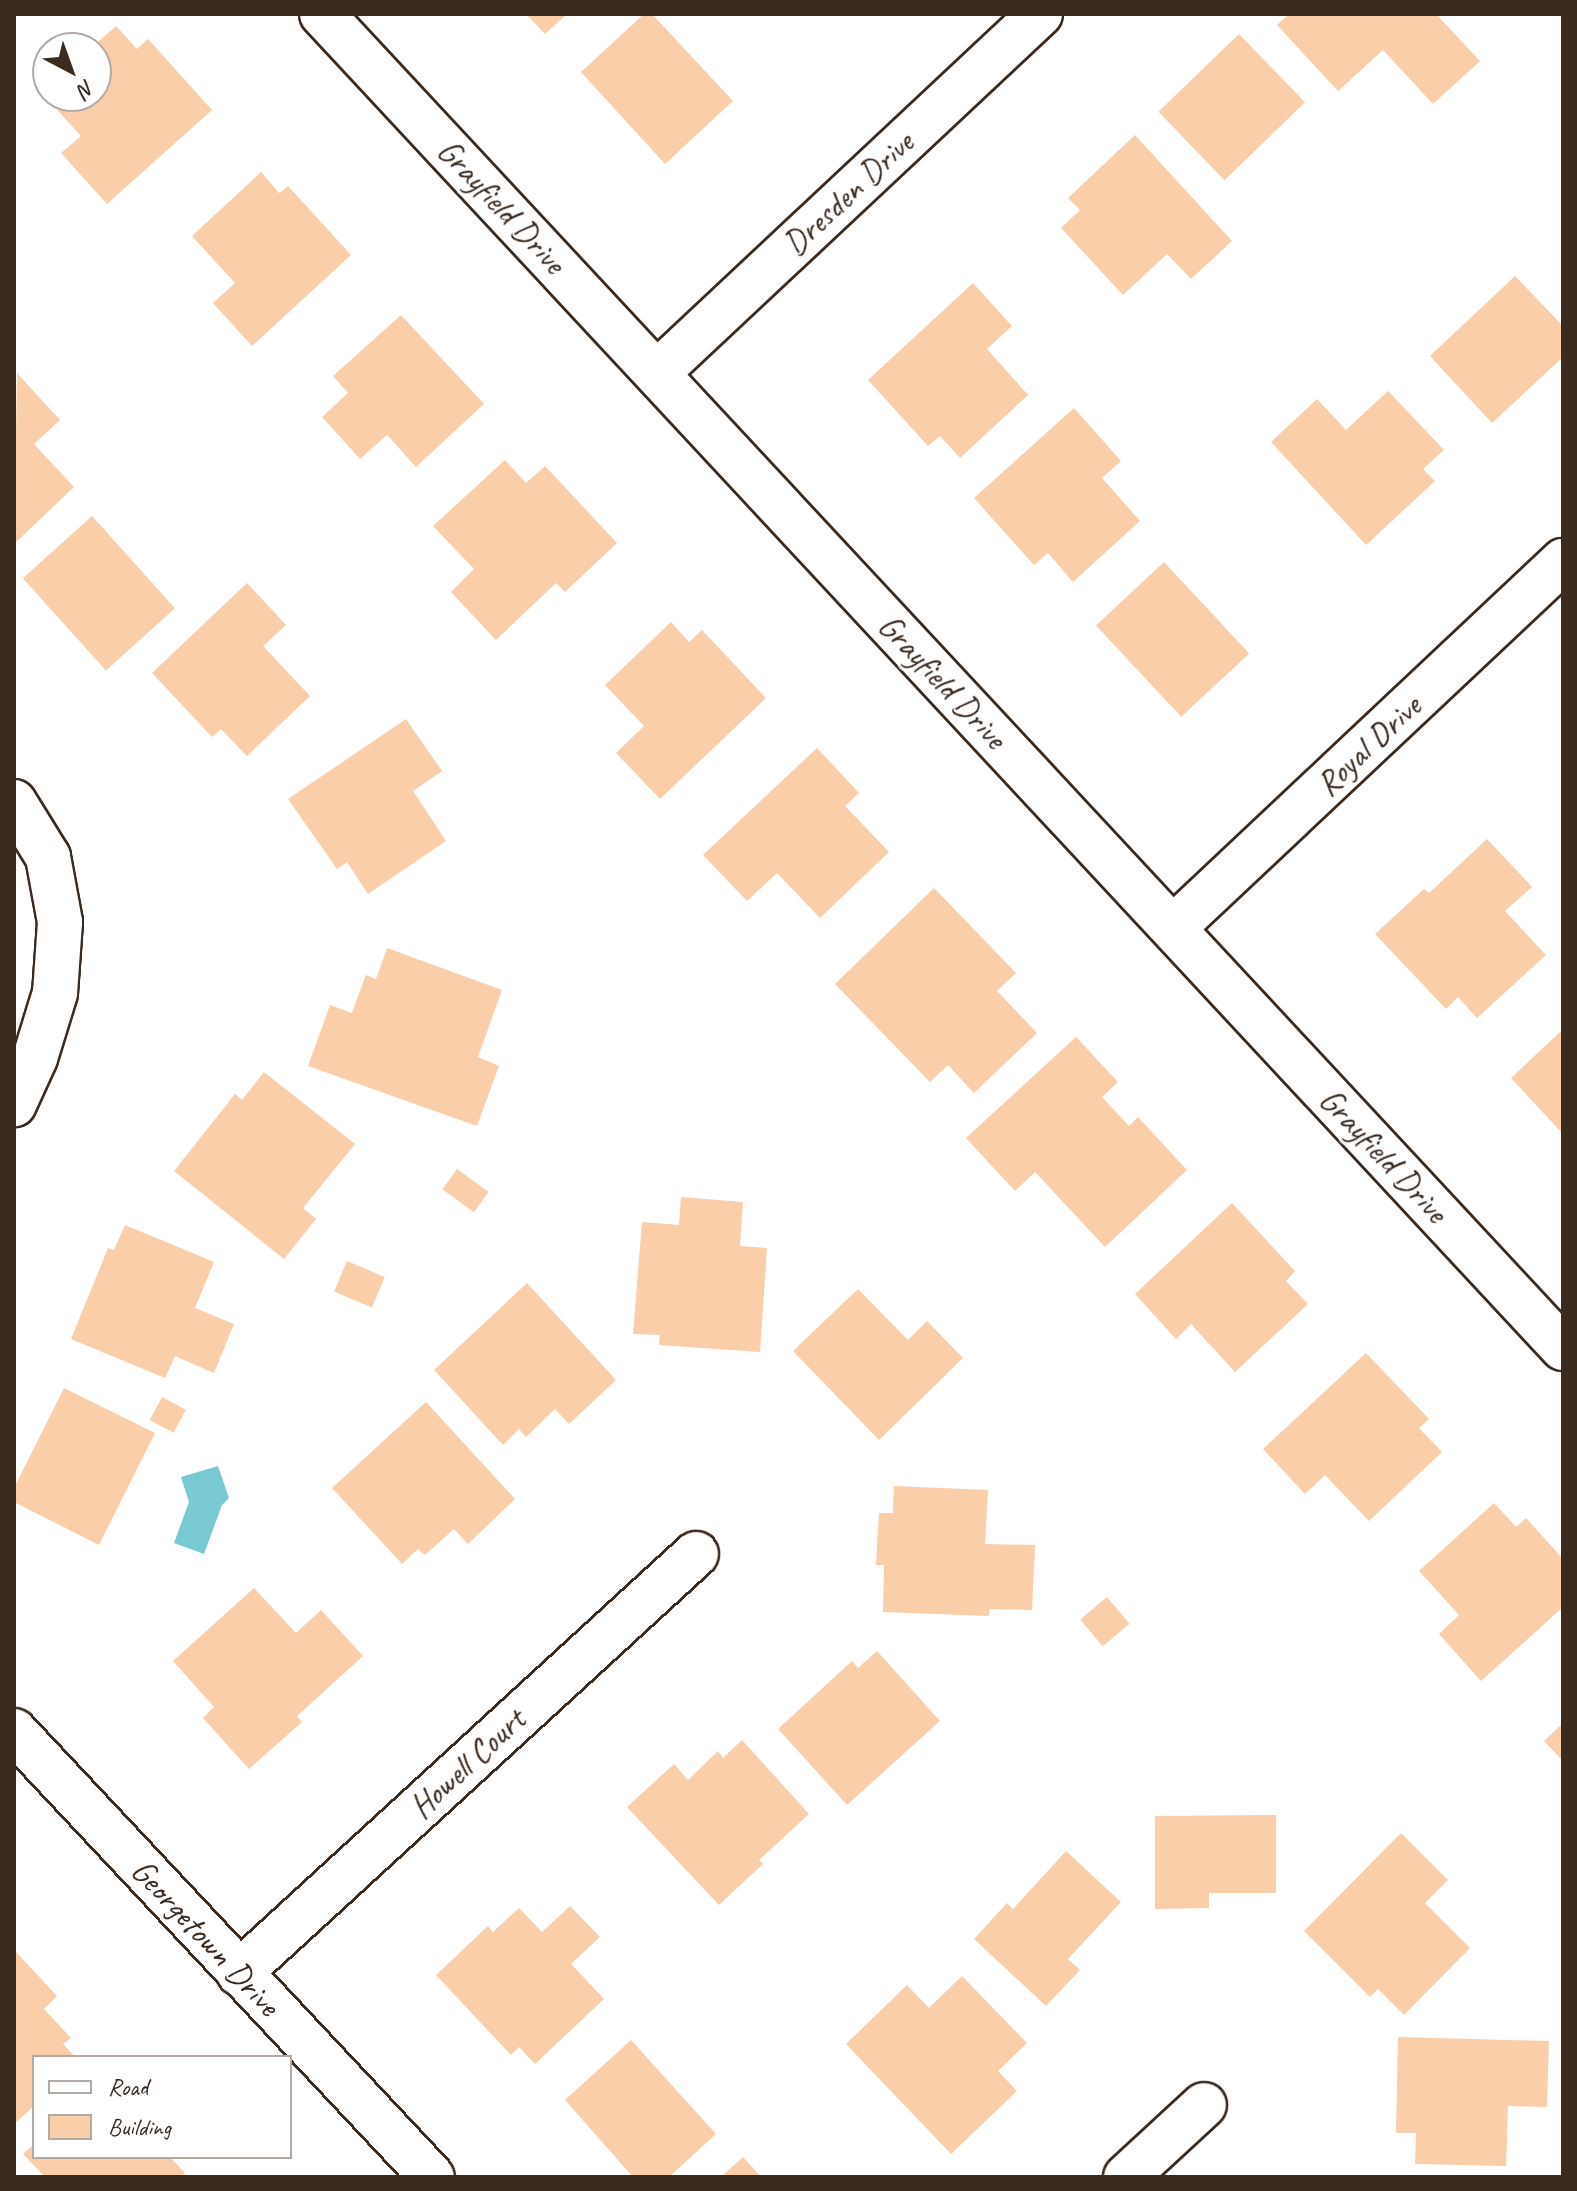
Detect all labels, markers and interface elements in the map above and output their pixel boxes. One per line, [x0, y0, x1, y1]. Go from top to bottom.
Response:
north arrow [32, 32, 112, 112]
text: N [72, 74, 101, 104]
street label: Dresden Drive [774, 122, 922, 264]
street label: Grayfield Drive [429, 130, 575, 282]
street label: Grayfield Drive [870, 605, 1016, 757]
street label: Royal Drive [1307, 686, 1429, 804]
street label: Grayfield Drive [1311, 1079, 1457, 1231]
street label: Howell Court [401, 1699, 533, 1827]
street label: Georgetown Drive [123, 1850, 289, 2024]
legend [32, 2055, 292, 2159]
text: Road [108, 2072, 148, 2102]
text: Building [108, 2112, 171, 2142]

